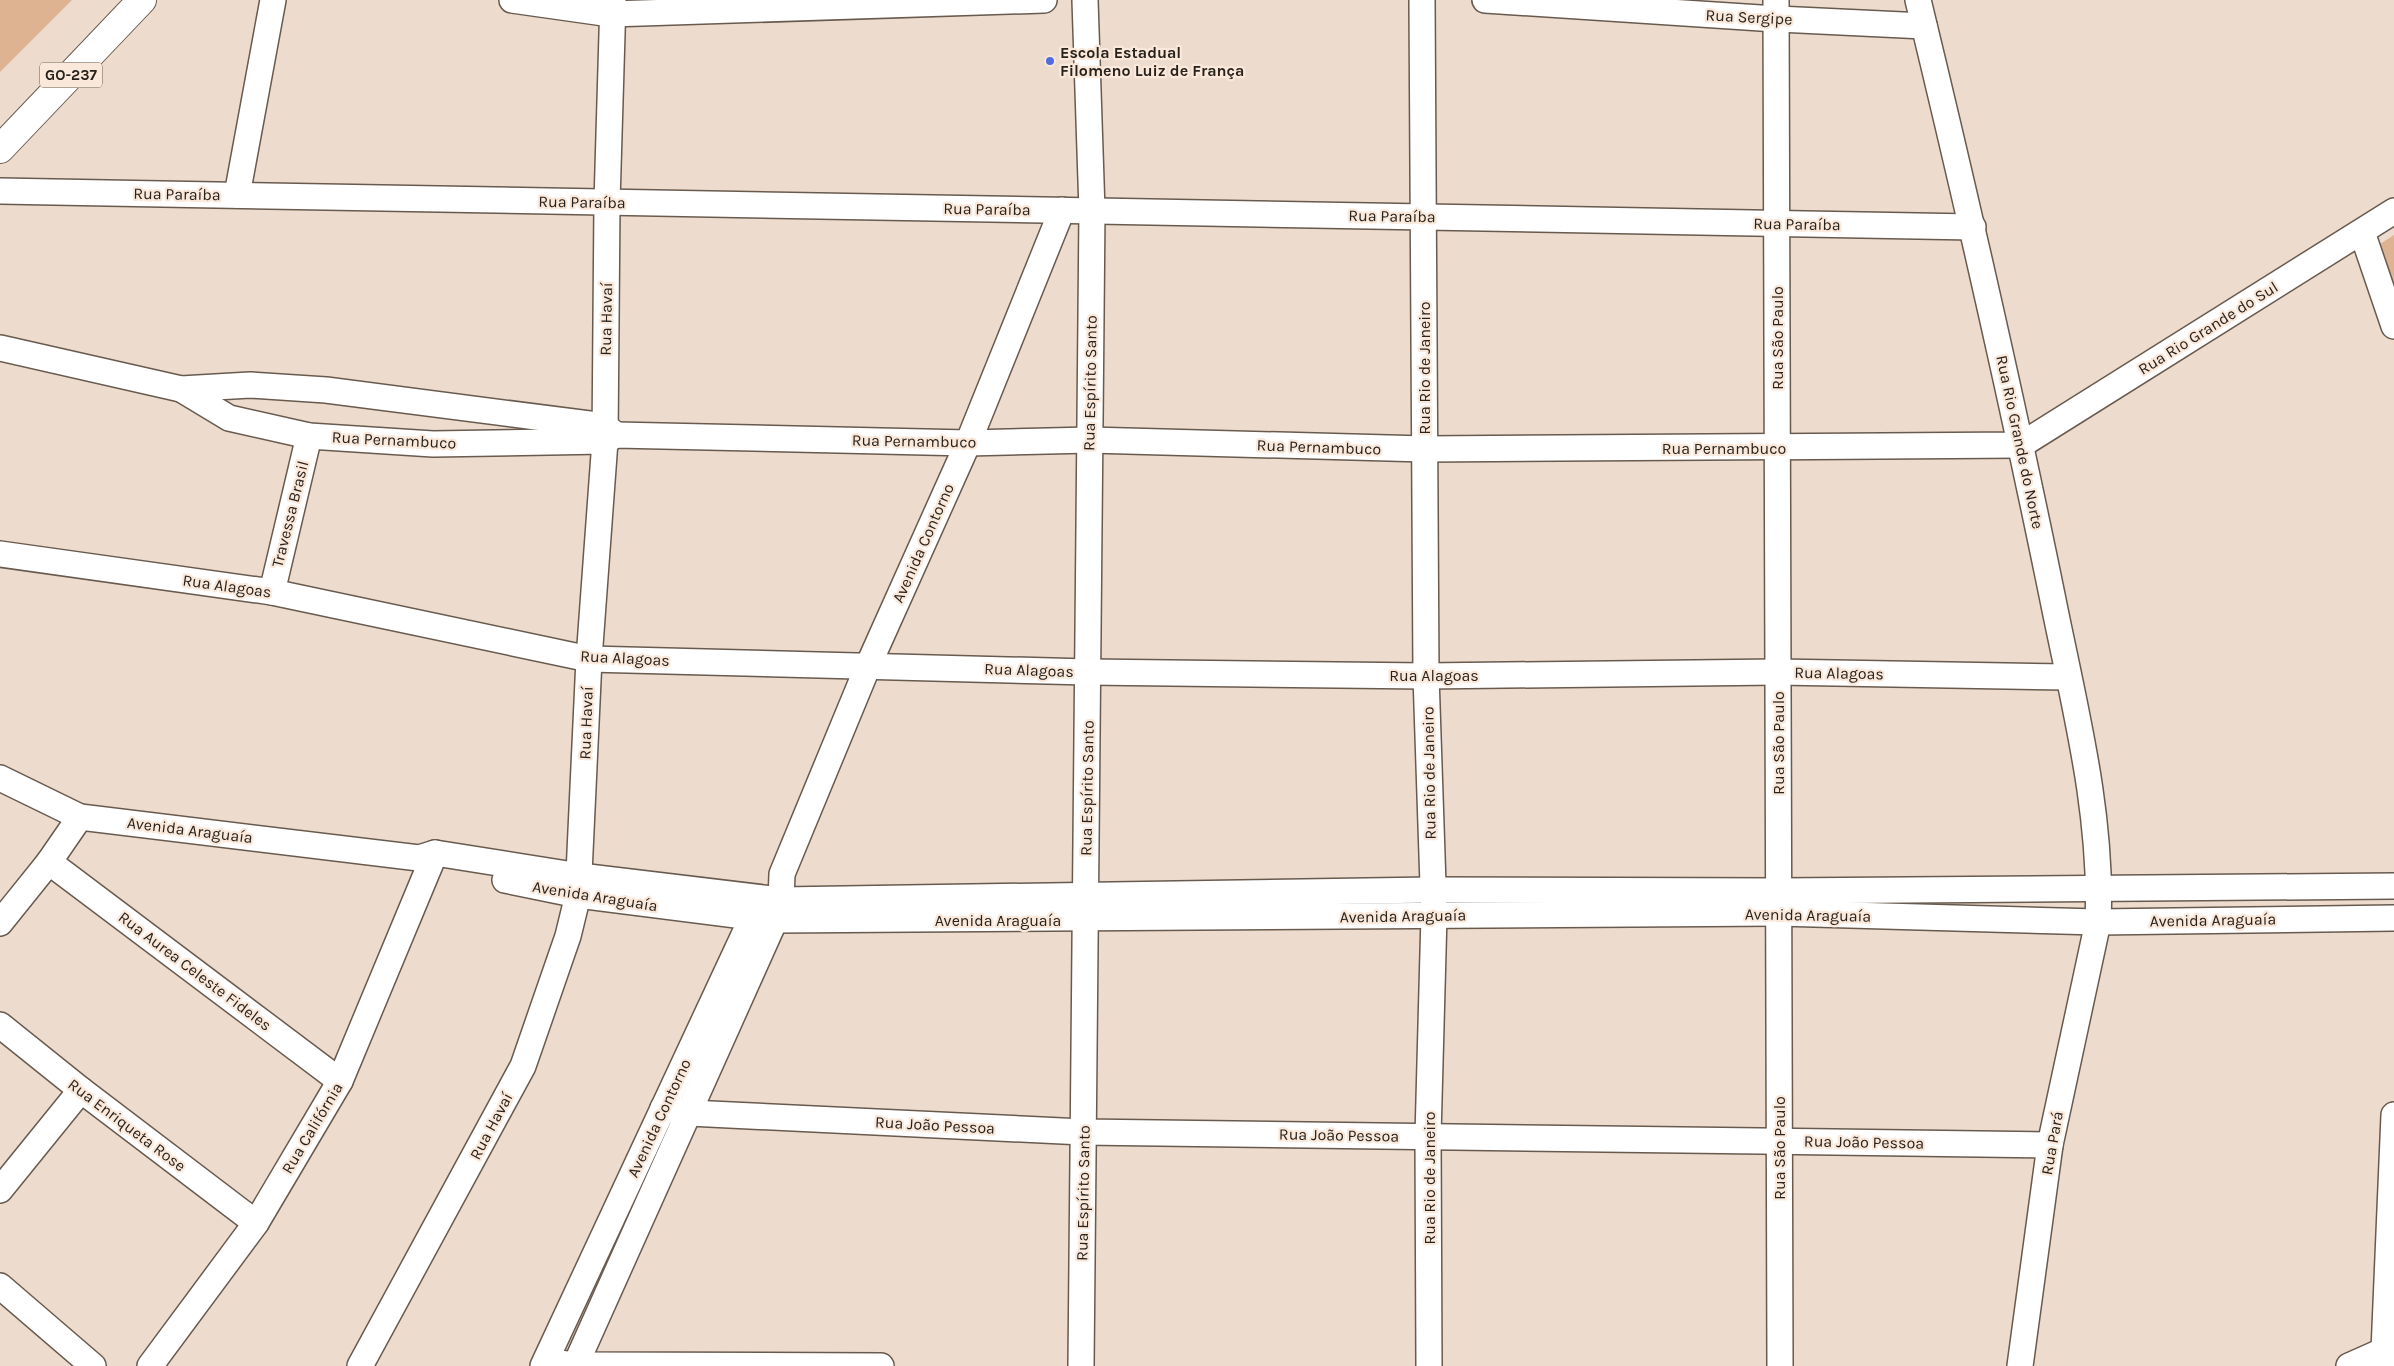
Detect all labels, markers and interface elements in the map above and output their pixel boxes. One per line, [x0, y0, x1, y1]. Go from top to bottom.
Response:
street label: Rua Sergipe [1705, 5, 1793, 29]
place label: Escola Estadual Filomeno Luiz de França [1060, 43, 1244, 80]
marker: Escola Estadual Filomeno Luiz de França [1044, 55, 1056, 67]
road number: GO-237 [40, 62, 102, 88]
street label: Rua Paraíba [133, 184, 221, 204]
street label: Rua Paraíba [538, 192, 626, 212]
street label: Rua Paraíba [943, 199, 1031, 219]
street label: Rua Paraíba [1348, 206, 1436, 226]
street label: Rua Paraíba [1753, 214, 1841, 234]
street label: Rua Rio Grande do Sul [2135, 277, 2281, 379]
street label: Rua Havaí [596, 282, 616, 356]
street label: Rua São Paulo [1768, 286, 1787, 390]
street label: Rua Rio de Janeiro [1415, 301, 1434, 435]
street label: Rua Espírito Santo [1079, 315, 1101, 451]
street label: Rua Rio Grande do Norte [1992, 353, 2048, 531]
street label: Rua Pernambuco [331, 427, 457, 453]
street label: Rua Pernambuco [852, 430, 976, 452]
street label: Rua Pernambuco [1256, 435, 1382, 459]
street label: Rua Pernambuco [1662, 439, 1786, 458]
street label: Travessa Brasil [268, 459, 312, 569]
street label: Avenida Contorno [888, 480, 958, 606]
street label: Rua Alagoas [181, 570, 273, 602]
street label: Rua Alagoas [580, 646, 670, 670]
street label: Rua Alagoas [984, 659, 1074, 681]
street label: Rua Alagoas [1794, 663, 1884, 683]
street label: Rua Alagoas [1389, 666, 1479, 685]
street label: Rua Havaí [575, 686, 597, 760]
street label: Rua São Paulo [1769, 691, 1788, 795]
street label: Rua Rio de Janeiro [1418, 706, 1440, 840]
street label: Rua Espírito Santo [1076, 720, 1098, 856]
street label: Avenida Araguaía [126, 813, 254, 847]
street label: Avenida Araguaía [531, 877, 659, 915]
street label: Avenida Araguaía [1745, 904, 1871, 926]
street label: Avenida Araguaía [1340, 905, 1466, 927]
street label: Rua Aurea Celeste Fideles [115, 907, 275, 1035]
street label: Avenida Araguaía [2150, 909, 2276, 931]
street label: Avenida Araguaía [935, 911, 1061, 930]
street label: Avenida Contorno [623, 1056, 695, 1180]
street label: Rua Enriqueta Rose [64, 1075, 190, 1175]
street label: Rua Califórnia [277, 1079, 347, 1177]
street label: Rua Havaí [465, 1089, 517, 1163]
street label: Rua São Paulo [1770, 1096, 1789, 1200]
street label: Rua Pará [2037, 1110, 2067, 1176]
street label: Rua Rio de Janeiro [1420, 1111, 1439, 1245]
street label: Rua João Pessoa [875, 1112, 995, 1138]
street label: Rua João Pessoa [1279, 1124, 1399, 1146]
street label: Rua Espírito Santo [1072, 1125, 1094, 1261]
street label: Rua João Pessoa [1804, 1131, 1924, 1153]

